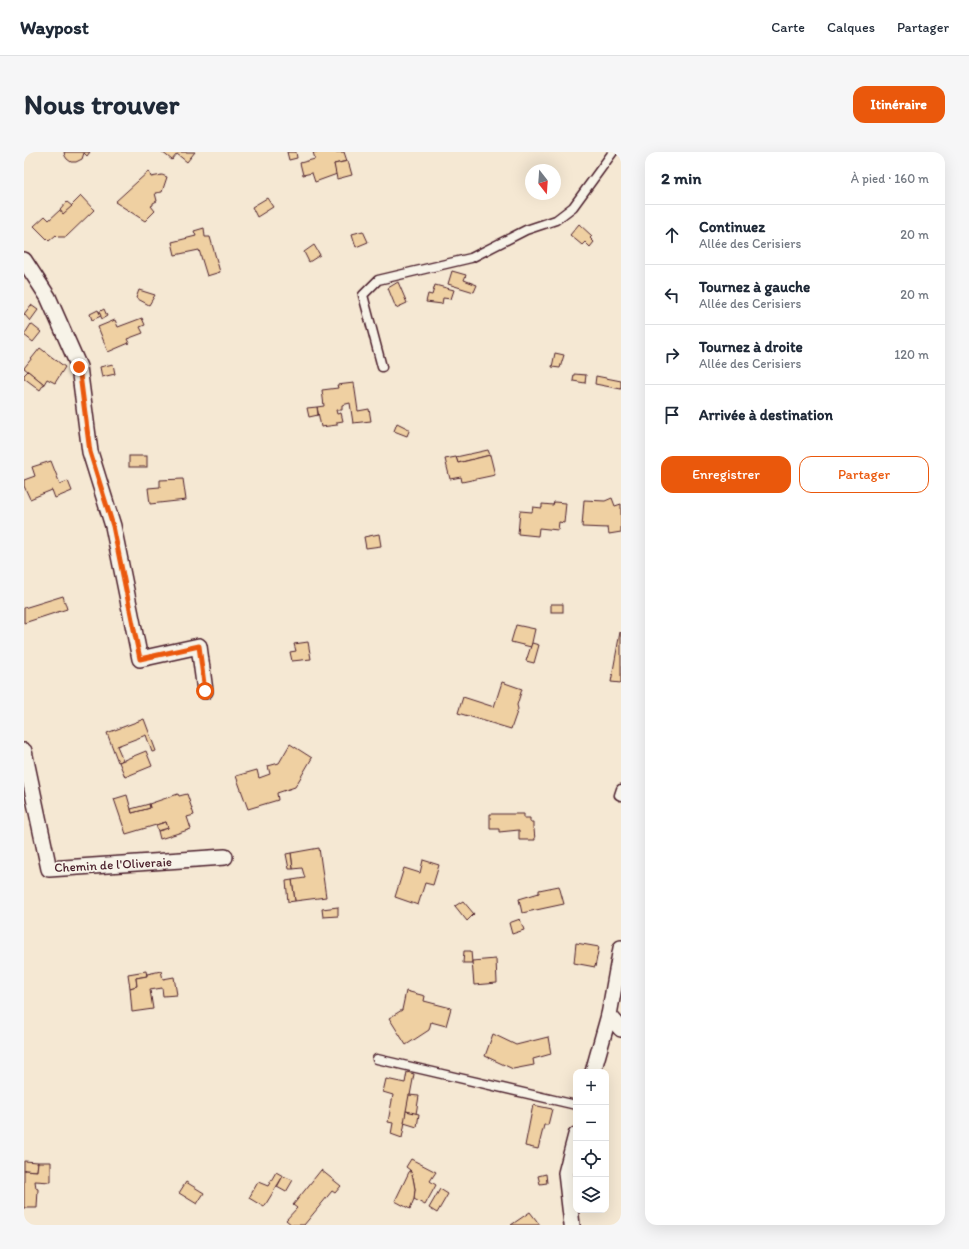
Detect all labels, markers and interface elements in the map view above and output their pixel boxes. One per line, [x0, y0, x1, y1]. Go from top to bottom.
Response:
text: Waypost [20, 16, 89, 39]
text: Carte [771, 19, 805, 36]
text: Calques [827, 19, 875, 36]
text: Partager [897, 19, 949, 36]
button: Itinéraire [853, 86, 945, 123]
text: Nous trouver [24, 87, 179, 121]
north arrow [525, 164, 561, 200]
text: 2 min [661, 168, 701, 188]
text: À pied · 160 m [851, 171, 929, 186]
text: Continuez [699, 218, 765, 236]
icon: ahead [661, 224, 683, 246]
text: 20 m [900, 227, 929, 242]
text: Allée des Cerisiers [699, 236, 801, 251]
text: Tournez à gauche [699, 278, 810, 296]
icon: left [661, 284, 683, 306]
text: 20 m [900, 287, 929, 302]
text: Allée des Cerisiers [699, 296, 801, 311]
text: Tournez à droite [699, 338, 803, 356]
icon: right [661, 344, 683, 366]
text: 120 m [894, 347, 929, 362]
text: Allée des Cerisiers [699, 356, 801, 371]
route end [70, 358, 88, 376]
icon: arrive [661, 404, 683, 426]
text: Arrivée à destination [699, 406, 833, 424]
button: Enregistrer [661, 456, 791, 493]
button: Partager [799, 456, 929, 493]
route start [196, 682, 214, 700]
street label: Chemin de l'Oliveraie [54, 854, 172, 875]
map controls [573, 1069, 609, 1213]
button: + [573, 1069, 609, 1105]
button: − [573, 1105, 609, 1141]
button: locate [573, 1141, 609, 1177]
button: layers [573, 1177, 609, 1213]

